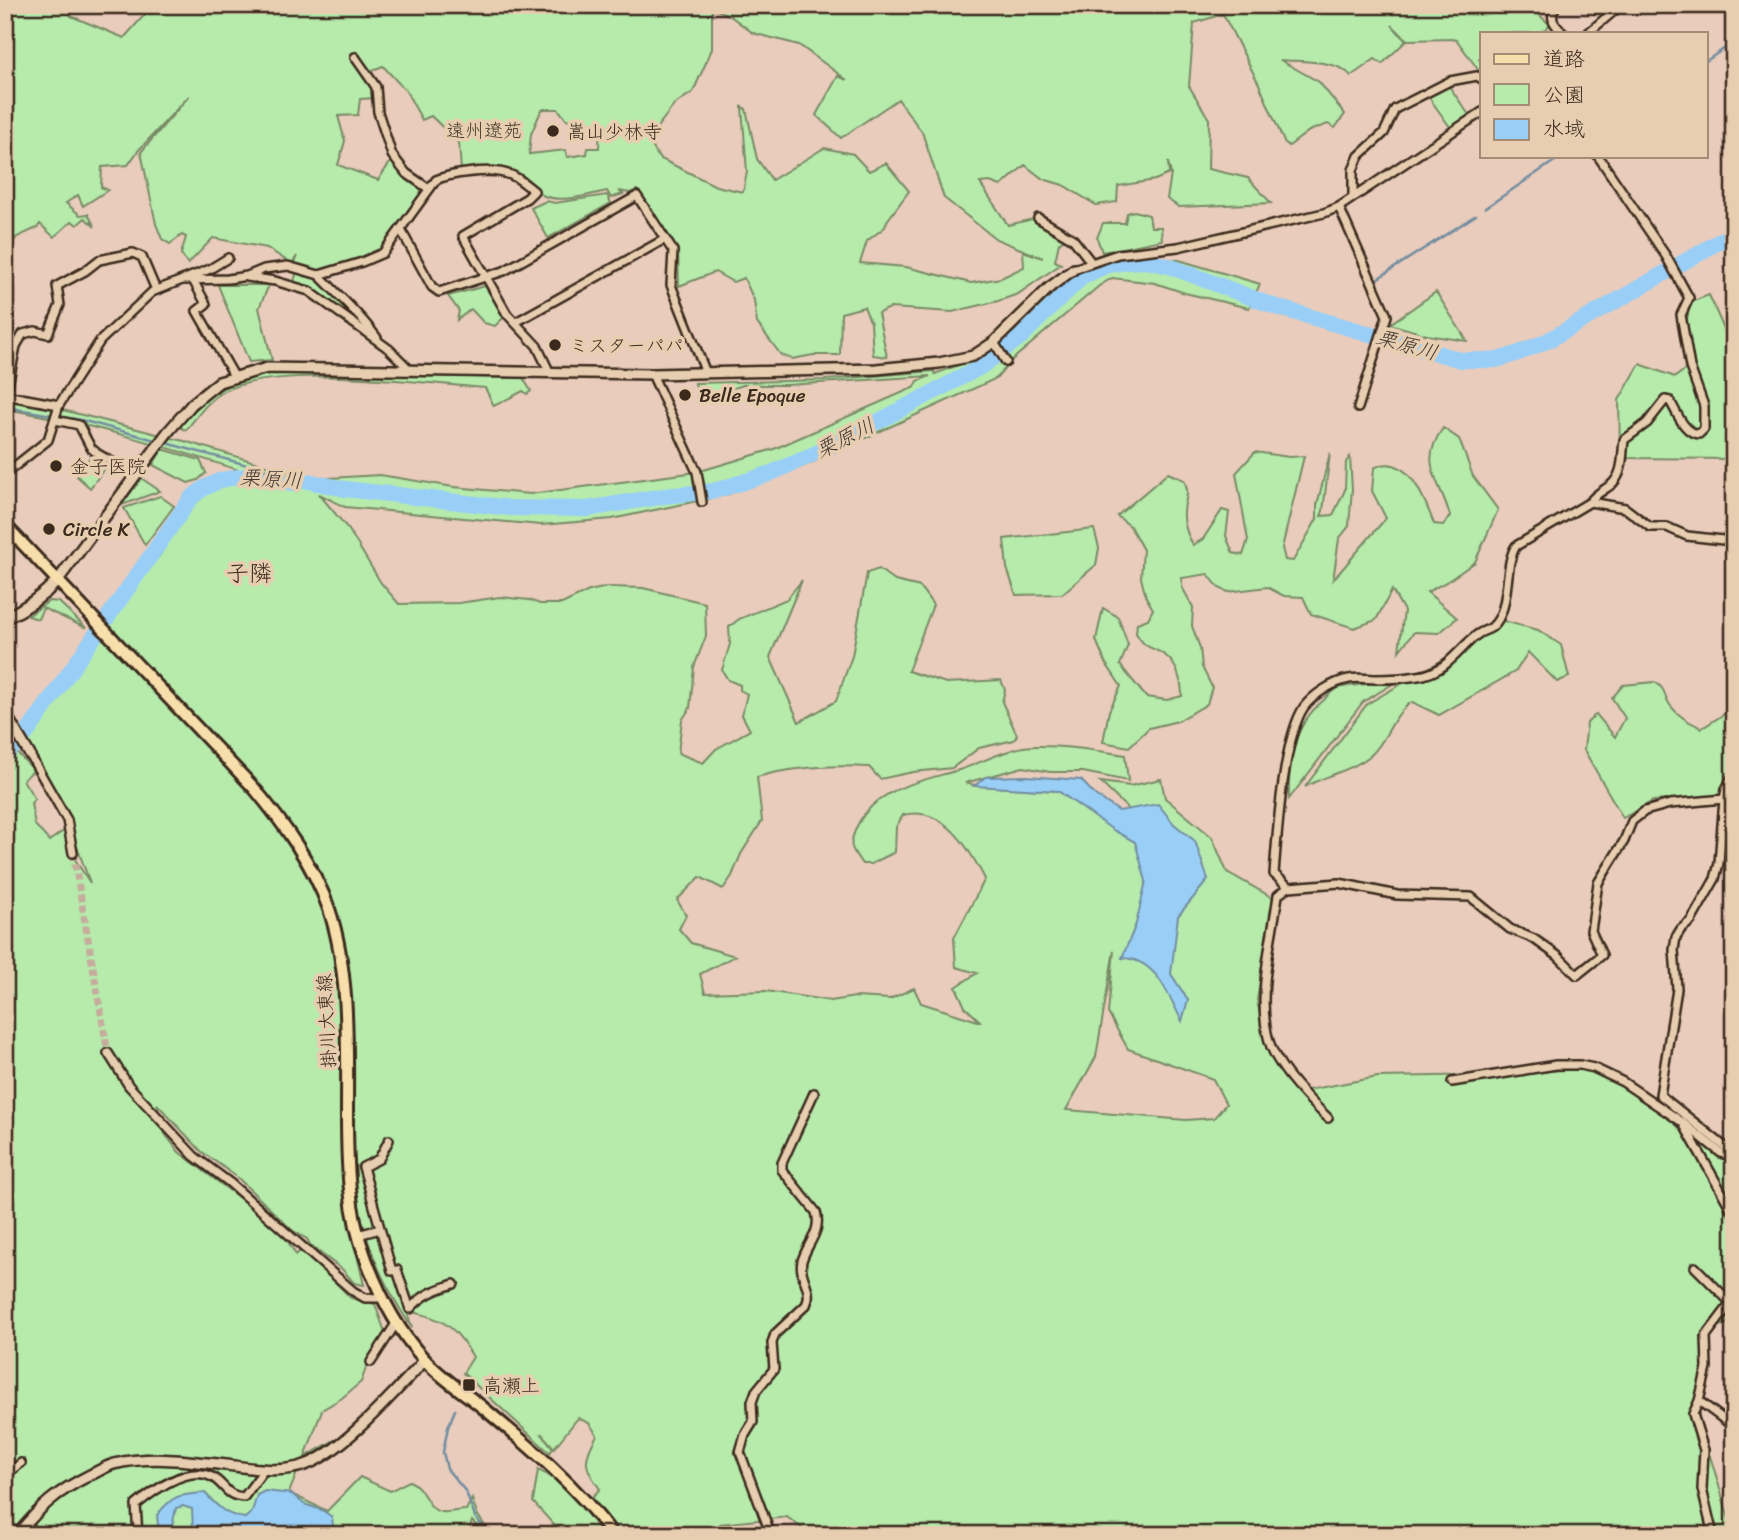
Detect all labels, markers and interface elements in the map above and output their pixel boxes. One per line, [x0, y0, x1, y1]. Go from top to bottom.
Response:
legend [1480, 32, 1708, 158]
text: 道路 [1543, 40, 1585, 78]
text: 公園 [1543, 76, 1585, 114]
text: 水域 [1543, 110, 1585, 148]
park label: 遠州遼苑 [446, 114, 522, 147]
place label: 嵩山少林寺 [567, 115, 662, 148]
marker: 嵩山少林寺 [545, 123, 561, 139]
water label: 栗原川 [1371, 318, 1443, 372]
place label: ミスターパパ [569, 329, 683, 362]
marker: ミスターパパ [547, 337, 563, 353]
place label: Belle Epoque [699, 379, 806, 412]
marker: Belle Epoque [677, 387, 693, 403]
water label: 栗原川 [808, 407, 882, 469]
place label: 金子医院 [70, 450, 146, 483]
marker: 金子医院 [48, 458, 64, 474]
water label: 栗原川 [239, 458, 303, 500]
place label: Circle K [63, 513, 130, 546]
marker: Circle K [41, 521, 57, 537]
district label: 子隣 [226, 553, 272, 594]
street label: 掛川大東線 [308, 973, 345, 1069]
place label: 高瀬上 [483, 1369, 540, 1402]
marker: 高瀬上 [461, 1377, 477, 1393]

